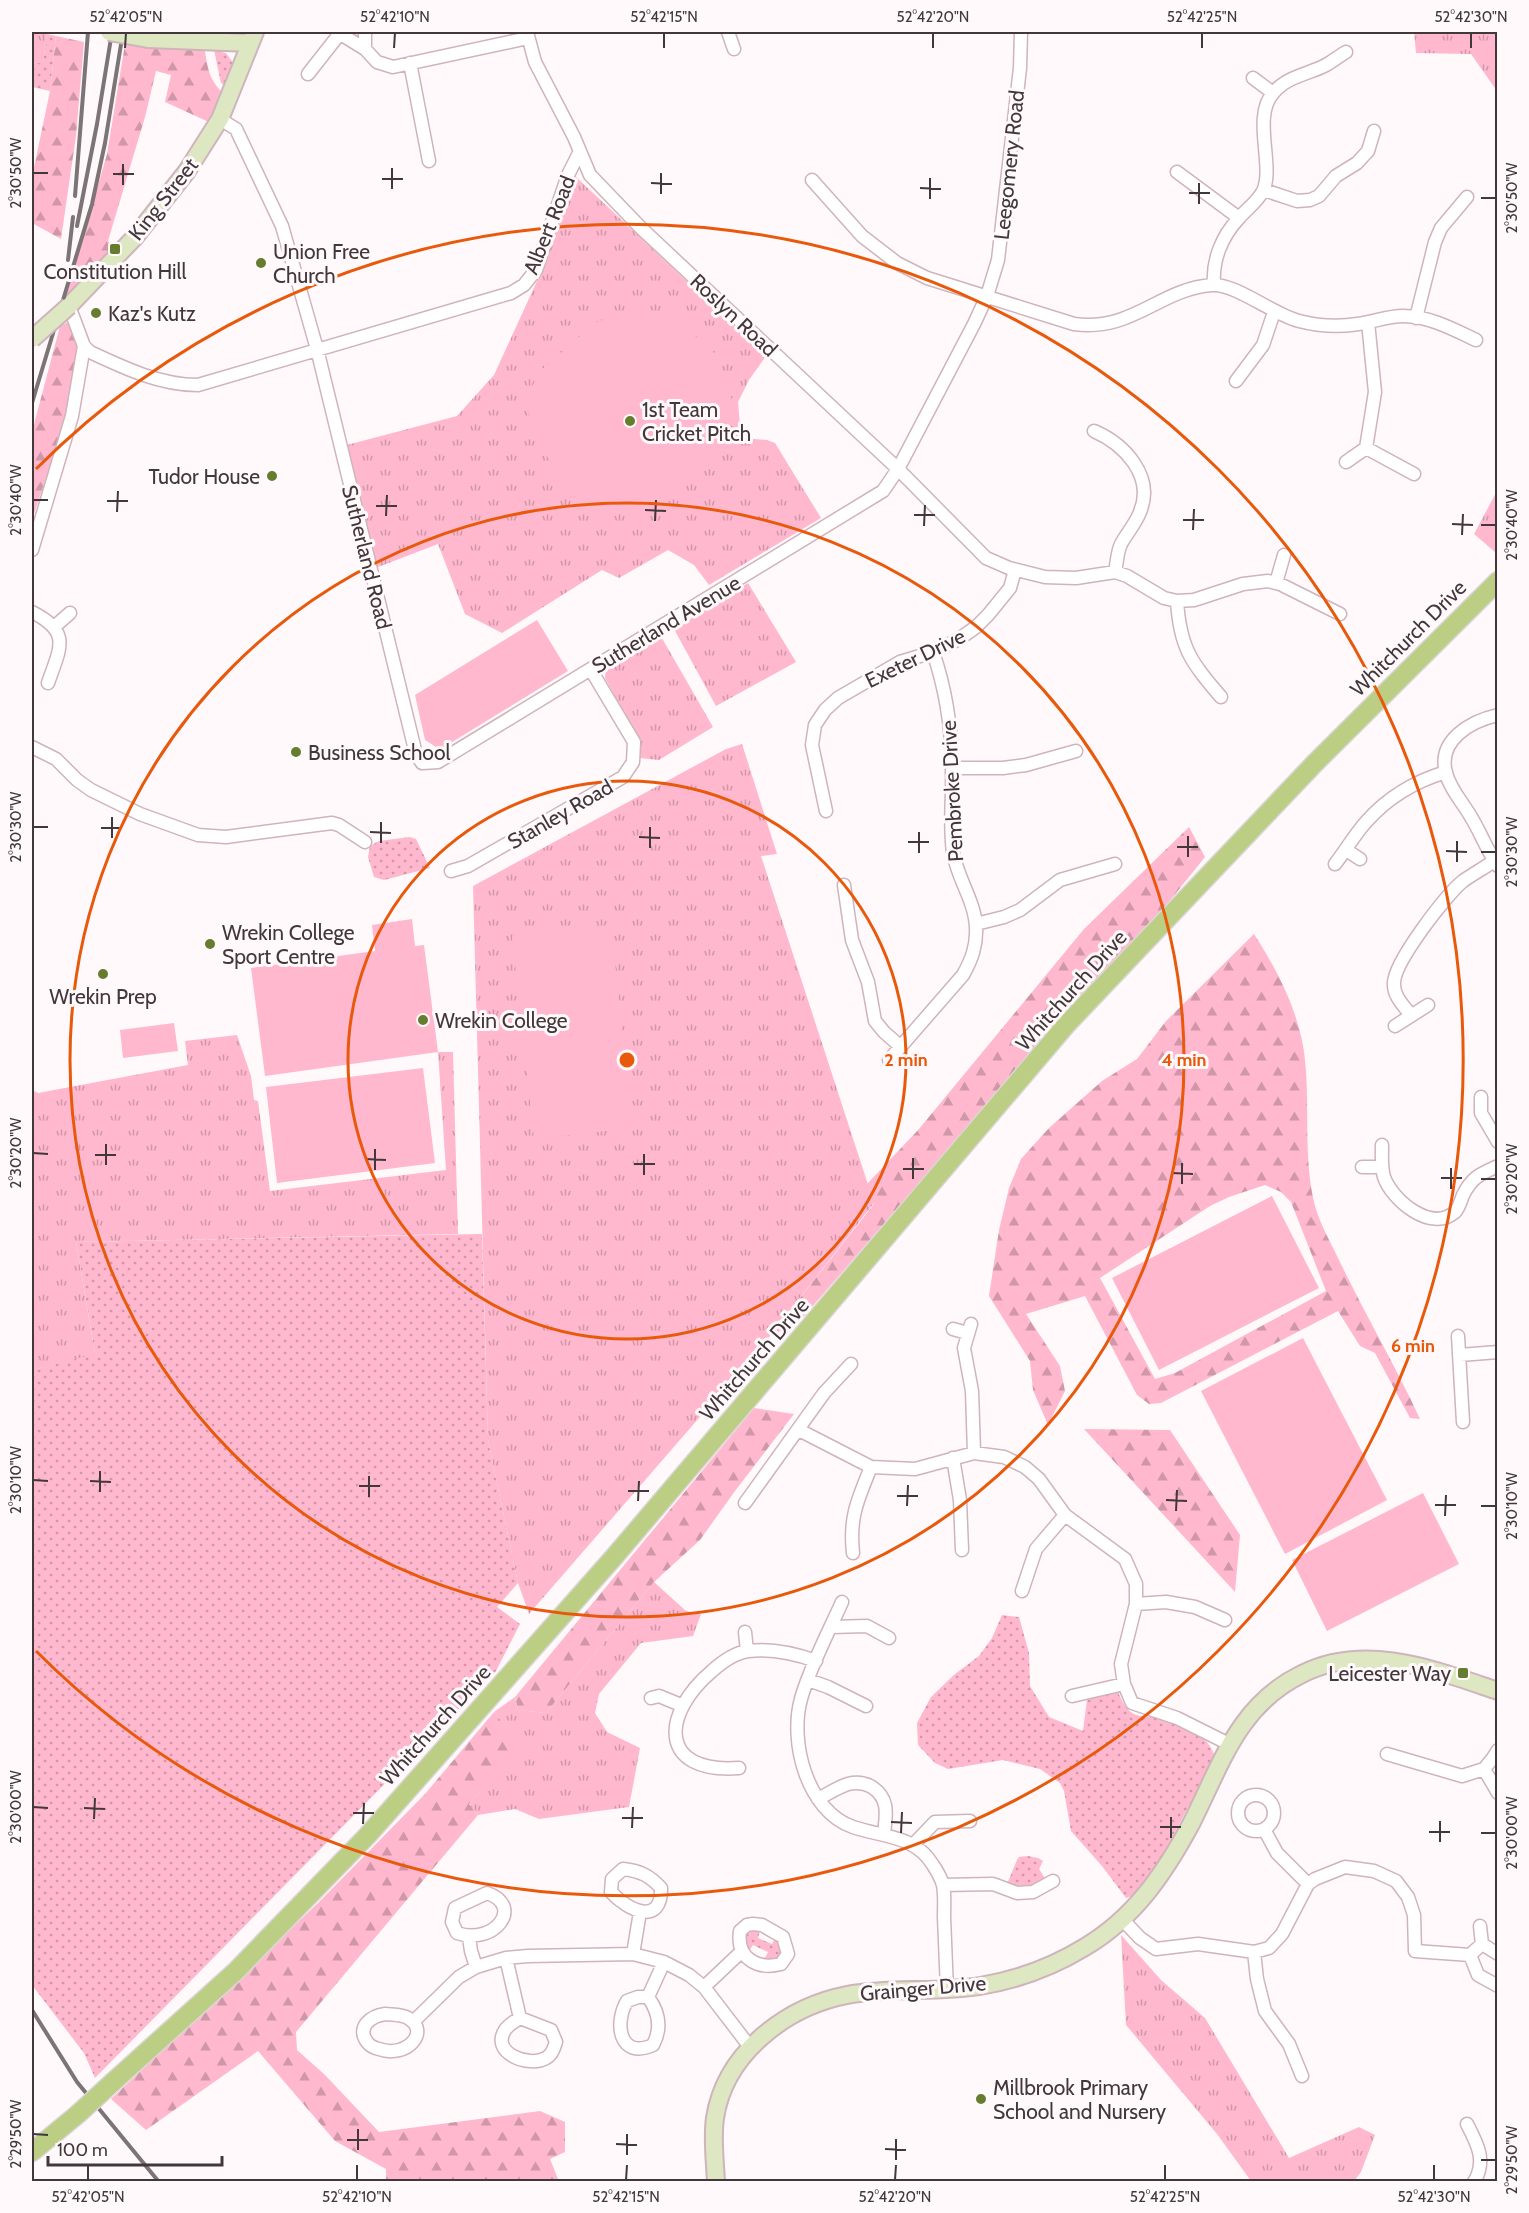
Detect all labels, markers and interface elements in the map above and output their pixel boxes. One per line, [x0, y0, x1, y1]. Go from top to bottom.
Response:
text: 52°42'05"N [89, 8, 163, 26]
text: 52°42'10"N [360, 8, 430, 26]
text: 52°42'15"N [630, 8, 698, 26]
text: 52°42'20"N [897, 8, 969, 26]
text: 52°42'25"N [1167, 8, 1237, 26]
text: 52°42'30"N [1434, 8, 1508, 26]
street label: Leegomery Road [989, 89, 1029, 241]
text: 2°30'50"W [7, 137, 25, 209]
street label: King Street [123, 153, 203, 245]
text: 2°30'50"W [1503, 162, 1521, 234]
street label: Albert Road [518, 172, 580, 278]
place label: Union Free Church [273, 239, 370, 288]
marker: Constitution Hill [108, 242, 122, 256]
marker: Union Free Church [254, 256, 268, 270]
place label: Constitution Hill [44, 259, 186, 284]
street label: Roslyn Road [685, 268, 783, 362]
place label: Kaz's Kutz [108, 301, 196, 326]
marker: Kaz's Kutz [89, 306, 103, 320]
place label: 1st Team Cricket Pitch [642, 397, 751, 446]
marker: 1st Team Cricket Pitch [623, 414, 637, 428]
text: 2°30'40"W [7, 464, 25, 536]
place label: Tudor House [149, 464, 260, 489]
marker: Tudor House [265, 469, 279, 483]
street label: Sutherland Road [337, 482, 397, 632]
text: 2°30'40"W [1503, 489, 1521, 561]
street label: Sutherland Avenue [587, 570, 745, 678]
street label: Whitchurch Drive [1345, 575, 1471, 701]
street label: Exeter Drive [861, 623, 969, 693]
street label: Pembroke Drive [936, 719, 968, 863]
place label: Business School [308, 740, 450, 765]
marker: Business School [289, 745, 303, 759]
street label: Stanley Road [503, 774, 617, 854]
text: 2°30'30"W [7, 791, 25, 863]
text: 2°30'30"W [1503, 816, 1521, 888]
place label: Wrekin College Sport Centre [222, 920, 355, 969]
street label: Whitchurch Drive [1010, 924, 1132, 1055]
marker: Wrekin College Sport Centre [203, 937, 217, 951]
marker: Wrekin Prep [96, 967, 110, 981]
place label: Wrekin Prep [49, 984, 157, 1009]
place label: Wrekin College [435, 1008, 568, 1033]
marker: Wrekin College [416, 1013, 430, 1027]
text: 2 min [884, 1049, 928, 1071]
text: 4 min [1161, 1049, 1207, 1071]
centre of rings [617, 1050, 637, 1070]
text: 2°30'20"W [7, 1117, 25, 1188]
text: 2°30'20"W [1503, 1143, 1521, 1214]
street label: Whitchurch Drive [694, 1293, 814, 1425]
text: 6 min [1391, 1335, 1435, 1357]
text: 2°30'10"W [7, 1445, 25, 1514]
text: 2°30'10"W [1503, 1471, 1521, 1540]
street label: Whitchurch Drive [374, 1659, 496, 1790]
place label: Leicester Way [1328, 1661, 1451, 1686]
marker: Leicester Way [1456, 1666, 1470, 1680]
text: 2°30'00"W [7, 1770, 25, 1844]
text: 2°30'00"W [1503, 1796, 1521, 1870]
street label: Grainger Drive [859, 1970, 987, 2006]
place label: Millbrook Primary School and Nursery [993, 2075, 1166, 2124]
marker: Millbrook Primary School and Nursery [974, 2092, 988, 2106]
text: 2°29'50"W [7, 2099, 25, 2168]
text: 2°29'50"W [1503, 2125, 1521, 2194]
scale bar [48, 2129, 222, 2167]
text: 100 m [57, 2139, 108, 2161]
text: 52°42'05"N [51, 2188, 125, 2206]
text: 52°42'10"N [322, 2188, 392, 2206]
text: 52°42'15"N [592, 2188, 660, 2206]
text: 52°42'20"N [859, 2188, 931, 2206]
text: 52°42'25"N [1130, 2188, 1200, 2206]
text: 52°42'30"N [1397, 2188, 1471, 2206]

